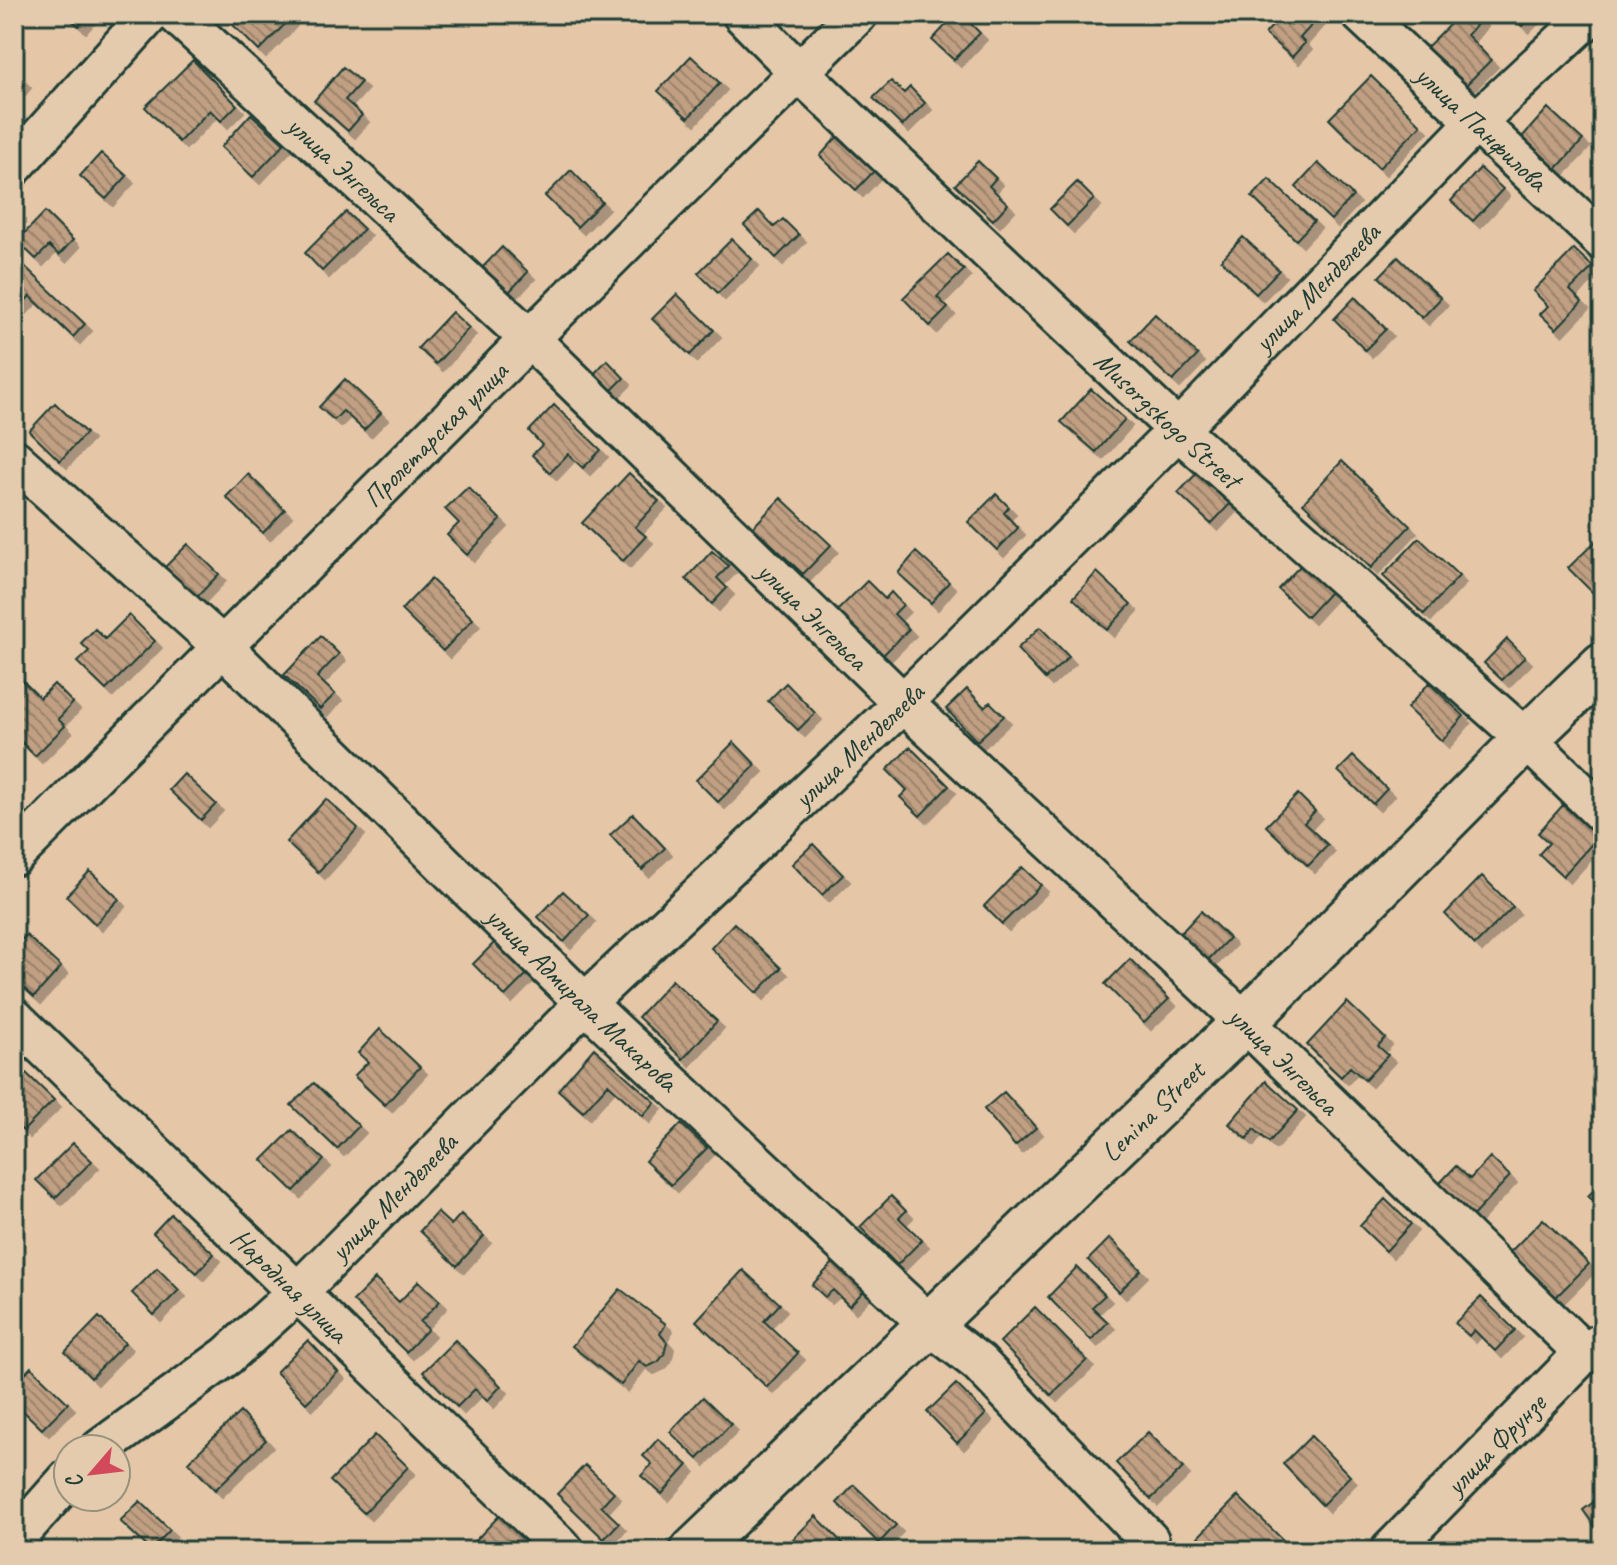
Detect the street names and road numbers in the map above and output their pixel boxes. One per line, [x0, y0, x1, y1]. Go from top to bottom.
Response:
street label: улица Панфилова [1407, 56, 1556, 200]
street label: улица Энгельса [278, 107, 409, 230]
street label: улица Менделеева [1245, 214, 1389, 361]
street label: Musorgskogo Street [1087, 343, 1251, 498]
street label: Пролетарская улица [355, 353, 516, 514]
street label: улица Энгельса [749, 552, 877, 678]
street label: улица Менделеева [784, 674, 933, 817]
street label: улица Адмирала Макарова [478, 898, 687, 1100]
street label: улица Энгельса [1220, 997, 1348, 1123]
street label: Lenina Street [1093, 1052, 1214, 1169]
street label: улица Менделеева [321, 1124, 466, 1269]
street label: Народная улица [224, 1221, 357, 1351]
street label: улица Фрунзе [1437, 1385, 1554, 1504]

